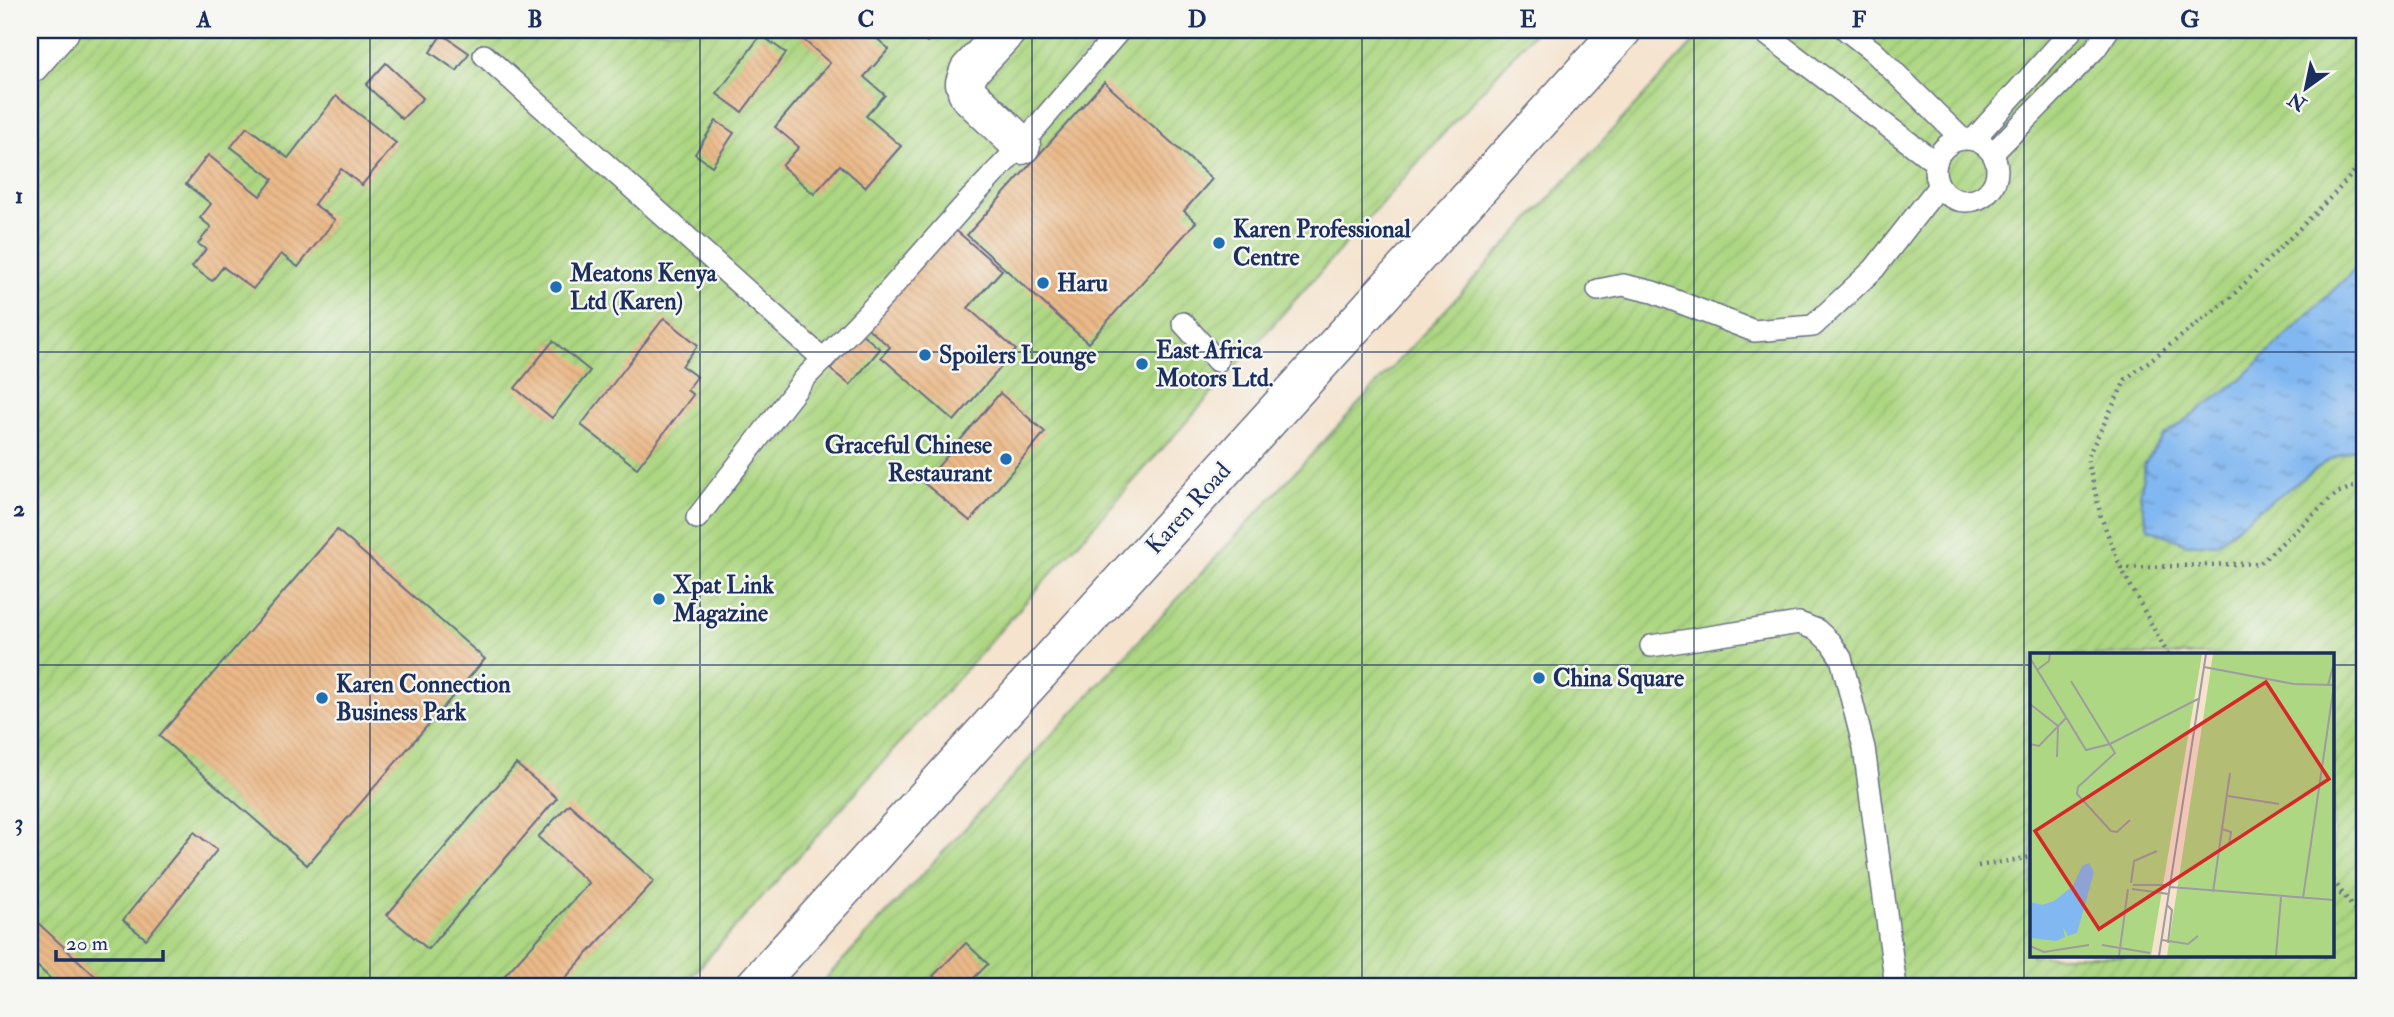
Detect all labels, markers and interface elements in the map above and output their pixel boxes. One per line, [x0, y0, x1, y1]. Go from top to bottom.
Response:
text: A [196, 5, 212, 34]
text: B [527, 5, 543, 34]
text: C [858, 5, 874, 34]
text: D [1188, 5, 1206, 34]
text: E [1520, 5, 1537, 34]
text: F [1852, 5, 1867, 34]
text: G [2180, 5, 2200, 34]
north arrow [2272, 52, 2342, 122]
text: N [2283, 86, 2312, 117]
text: 1 [15, 181, 23, 210]
place label: Karen Professional Centre [1233, 214, 1411, 273]
marker: Karen Professional Centre [1211, 235, 1227, 251]
place label: Meatons Kenya Ltd (Karen) [569, 258, 718, 317]
place label: Haru [1057, 268, 1108, 299]
marker: Haru [1035, 275, 1051, 291]
marker: Meatons Kenya Ltd (Karen) [548, 279, 564, 295]
place label: East Africa Motors Ltd. [1155, 335, 1274, 394]
place label: Spoilers Lounge [939, 340, 1096, 371]
marker: Spoilers Lounge [917, 347, 933, 363]
marker: East Africa Motors Ltd. [1134, 356, 1150, 372]
place label: Graceful Chinese Restaurant [825, 430, 992, 489]
marker: Graceful Chinese Restaurant [998, 451, 1014, 467]
street label: Karen Road [1139, 456, 1238, 561]
text: 2 [13, 494, 25, 523]
place label: Xpat Link Magazine [672, 570, 774, 629]
marker: Xpat Link Magazine [651, 591, 667, 607]
inset map [2030, 653, 2334, 958]
place label: China Square [1553, 663, 1684, 694]
place label: Karen Connection Business Park [336, 669, 511, 728]
marker: China Square [1531, 670, 1547, 686]
marker: Karen Connection Business Park [314, 690, 330, 706]
text: 3 [15, 808, 23, 837]
scale bar [56, 919, 163, 963]
text: 20 m [66, 930, 108, 957]

